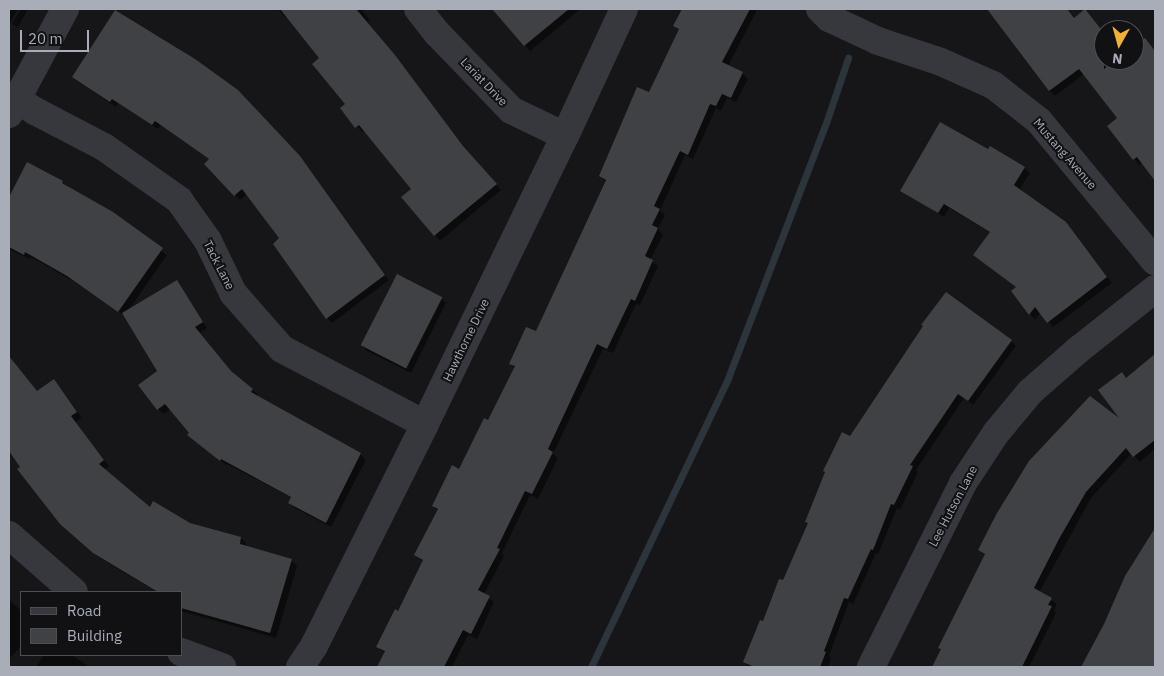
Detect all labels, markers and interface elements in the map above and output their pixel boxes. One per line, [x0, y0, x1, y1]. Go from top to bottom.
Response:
scale bar [22, 20, 91, 52]
north arrow [1094, 20, 1144, 70]
text: 20 m [28, 29, 63, 48]
text: N [1111, 49, 1123, 68]
street label: Lariat Drive [458, 55, 510, 109]
street label: Mustang Avenue [1030, 116, 1100, 192]
street label: Tack Lane [200, 238, 238, 292]
street label: Hawthorne Drive [440, 296, 492, 384]
street label: Lee Hutson Lane [926, 463, 980, 549]
legend [20, 591, 182, 656]
text: Road [67, 601, 102, 620]
text: Building [67, 626, 122, 645]

